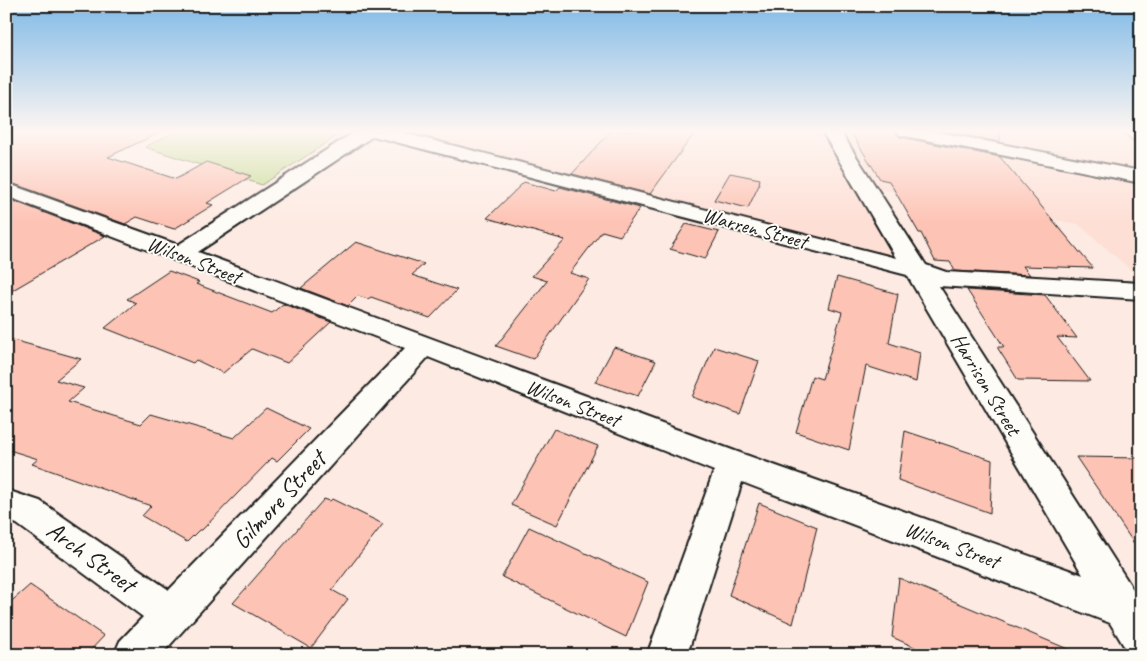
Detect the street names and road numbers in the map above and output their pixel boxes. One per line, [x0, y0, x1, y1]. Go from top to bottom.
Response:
street label: Warren Street [700, 202, 813, 255]
street label: Wilson Street [144, 230, 247, 291]
street label: Harrison Street [945, 328, 1028, 442]
street label: Wilson Street [523, 373, 626, 434]
street label: Gilmore Street [225, 441, 335, 556]
street label: Arch Street [40, 514, 145, 602]
street label: Wilson Street [901, 516, 1005, 575]

